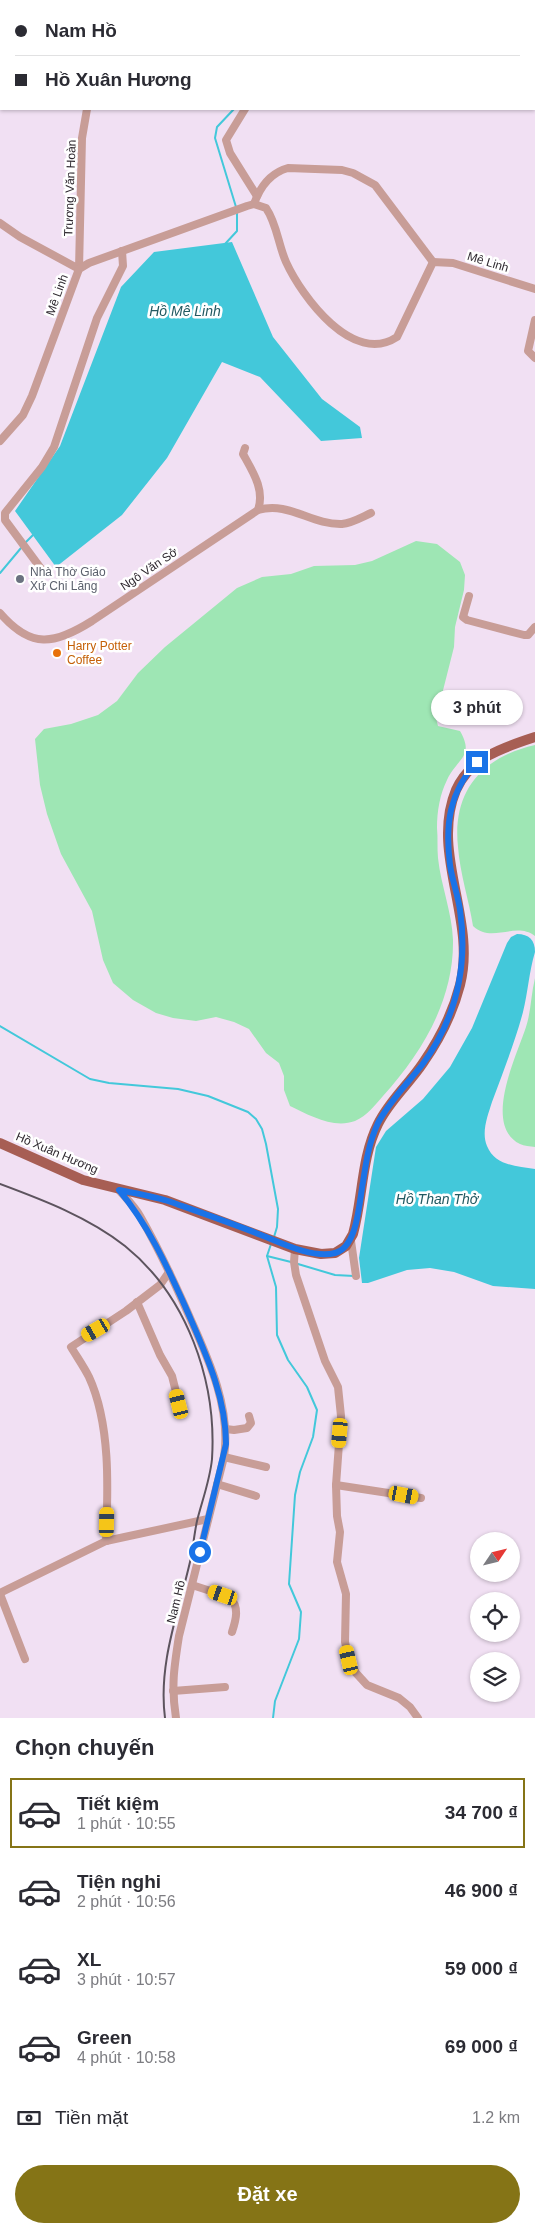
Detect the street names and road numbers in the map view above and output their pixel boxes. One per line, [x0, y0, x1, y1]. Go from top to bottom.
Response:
street label: Trương Văn Hoàn [61, 139, 79, 237]
street label: Mê Linh [466, 249, 510, 275]
street label: Mê Linh [43, 273, 71, 317]
street label: Ngô Văn Sở [118, 545, 180, 593]
street label: Hồ Xuân Hương [14, 1129, 100, 1177]
street label: Nam Hồ [164, 1579, 188, 1625]

